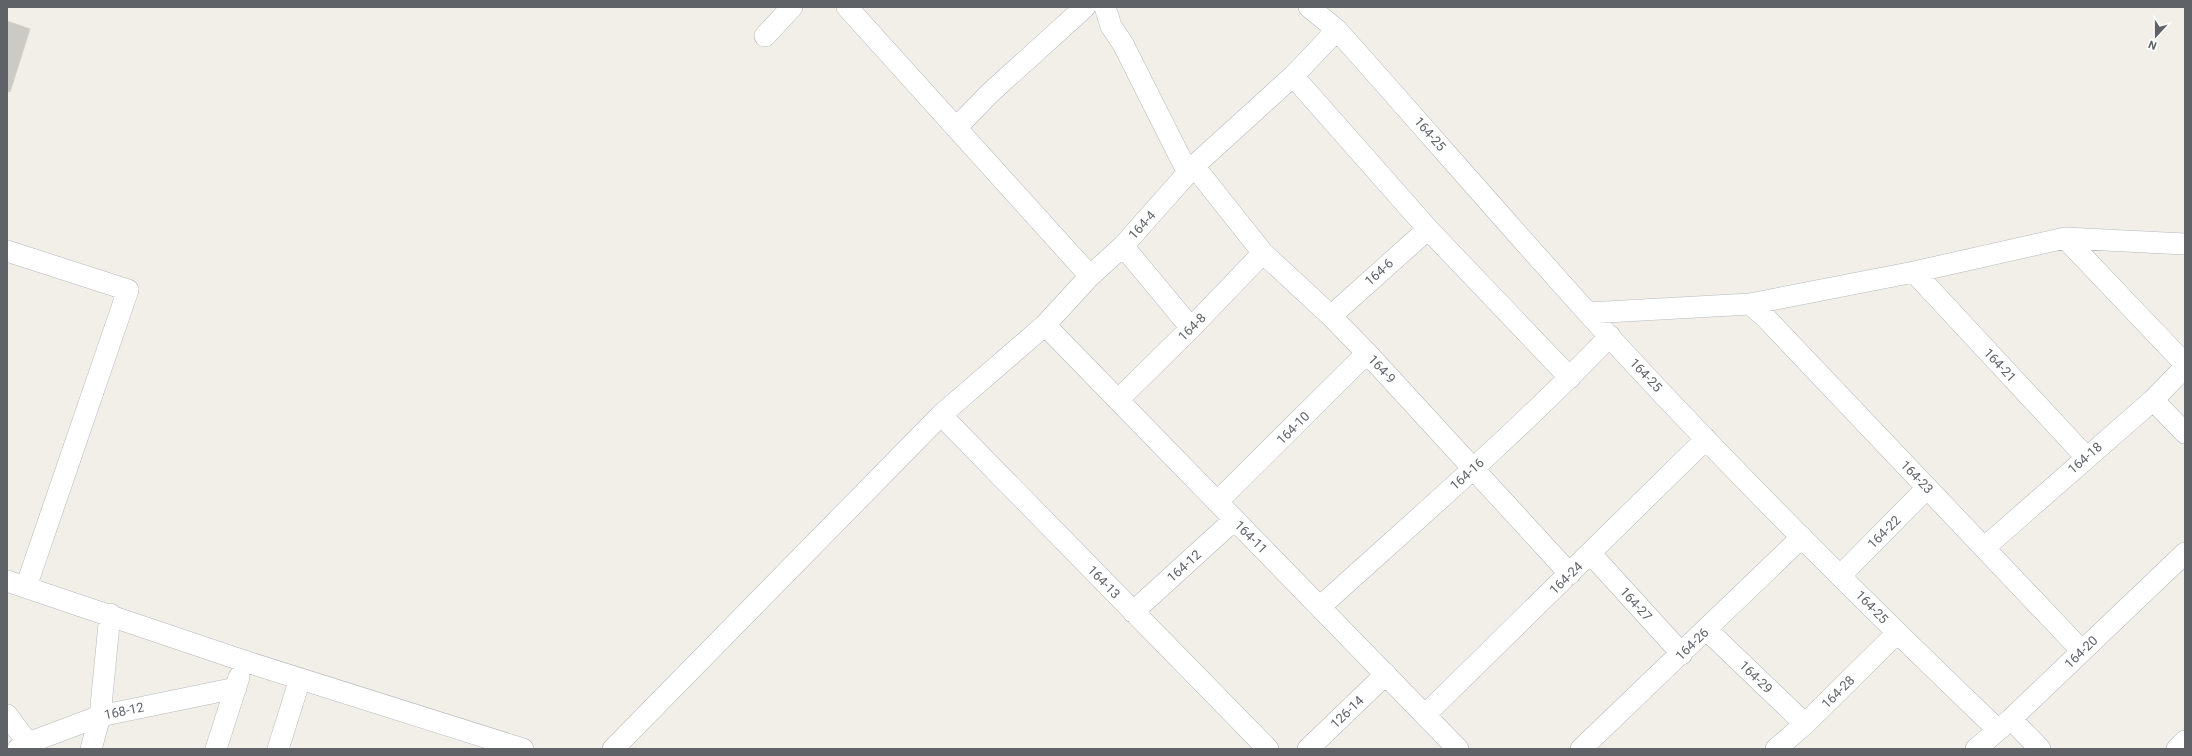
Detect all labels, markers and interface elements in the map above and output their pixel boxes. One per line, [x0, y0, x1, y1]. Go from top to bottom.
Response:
north arrow [2136, 16, 2176, 56]
text: N [2146, 37, 2159, 52]
street label: 164-25 [1411, 114, 1449, 154]
street label: 164-4 [1125, 207, 1159, 242]
street label: 164-6 [1362, 255, 1396, 289]
street label: 164-8 [1175, 310, 1209, 344]
street label: 164-21 [1981, 345, 2019, 385]
street label: 164-9 [1365, 352, 1399, 386]
street label: 164-25 [1627, 355, 1665, 395]
street label: 164-10 [1274, 409, 1312, 447]
street label: 164-18 [2065, 439, 2105, 477]
street label: 164-16 [1447, 455, 1487, 493]
street label: 164-23 [1898, 457, 1936, 497]
street label: 164-22 [1865, 513, 1903, 551]
street label: 164-11 [1232, 518, 1270, 556]
street label: 164-12 [1164, 547, 1204, 585]
street label: 164-24 [1546, 558, 1586, 597]
street label: 164-13 [1085, 562, 1123, 602]
street label: 164-27 [1617, 584, 1655, 624]
street label: 164-25 [1853, 587, 1891, 627]
street label: 164-26 [1672, 625, 1712, 663]
street label: 164-20 [2061, 633, 2101, 671]
street label: 164-29 [1736, 658, 1776, 696]
street label: 164-28 [1819, 673, 1857, 711]
street label: 126-14 [1327, 692, 1367, 731]
street label: 168-12 [103, 699, 145, 723]

